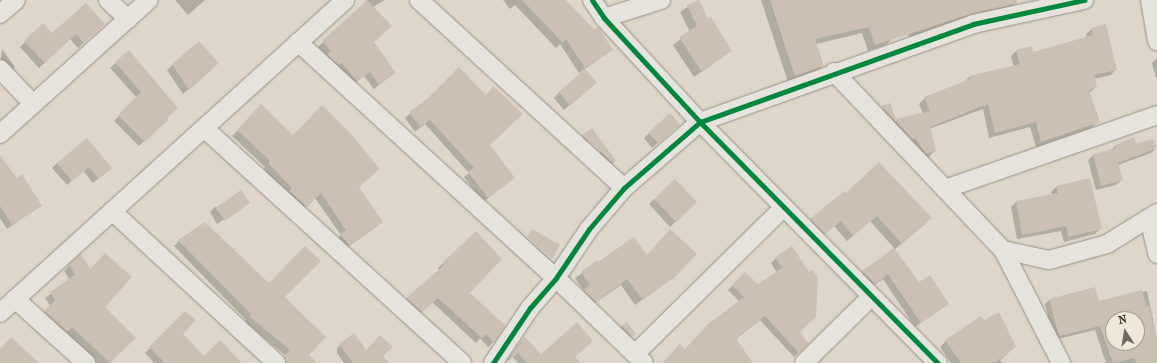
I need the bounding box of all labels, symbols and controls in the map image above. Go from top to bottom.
north arrow [1105,311,1145,351]
text: N [1117,313,1128,327]

